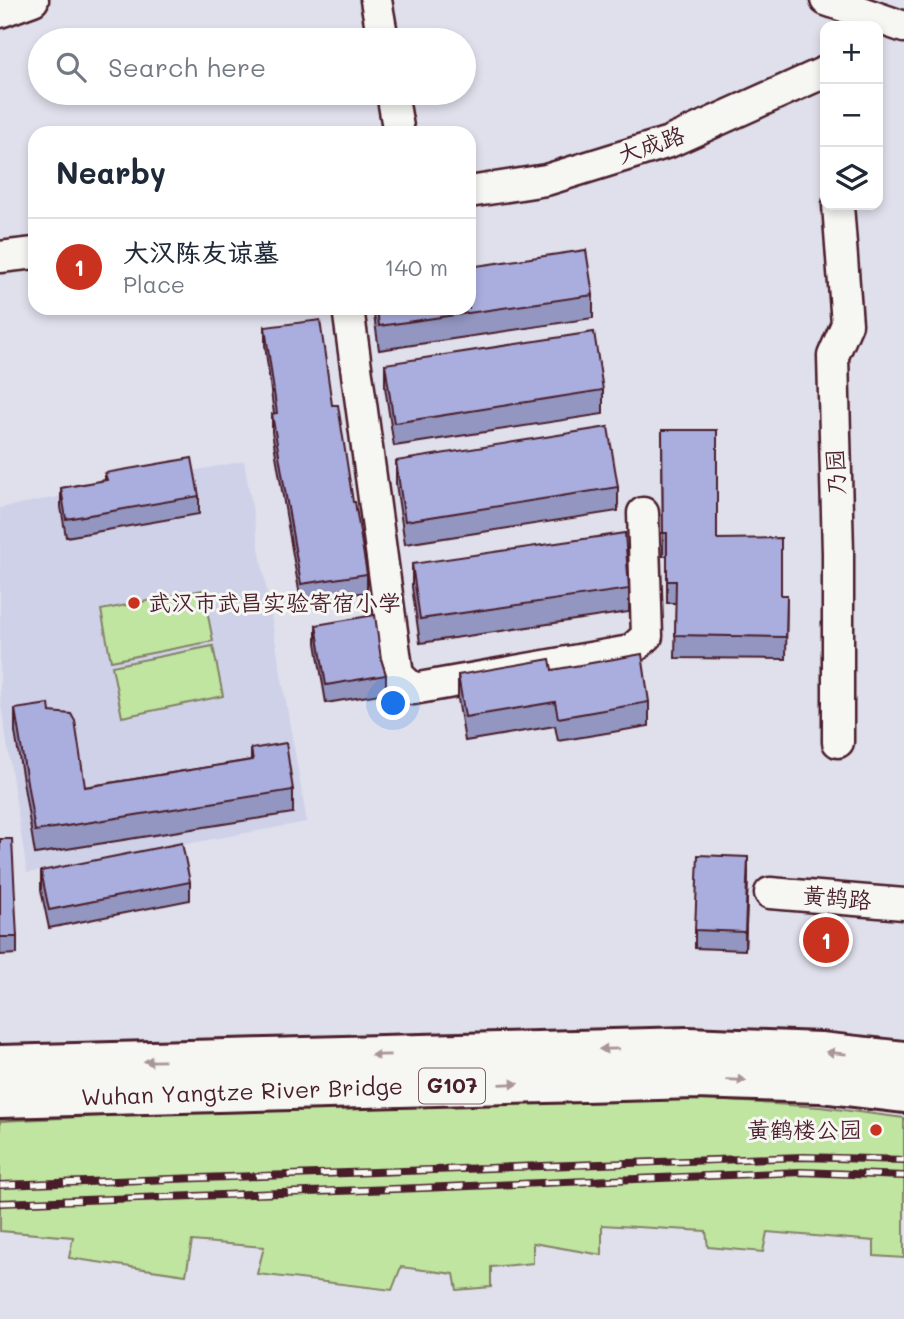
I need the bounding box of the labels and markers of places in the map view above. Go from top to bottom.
place label: 武汉市武昌实验寄宿小学 [148,587,401,617]
marker: 武汉市武昌实验寄宿小学 [126,595,142,611]
pin: 1 [803,914,849,966]
place label: 黄鹤楼公园 [747,1114,862,1144]
marker: 黄鹤楼公园 [868,1122,884,1138]

